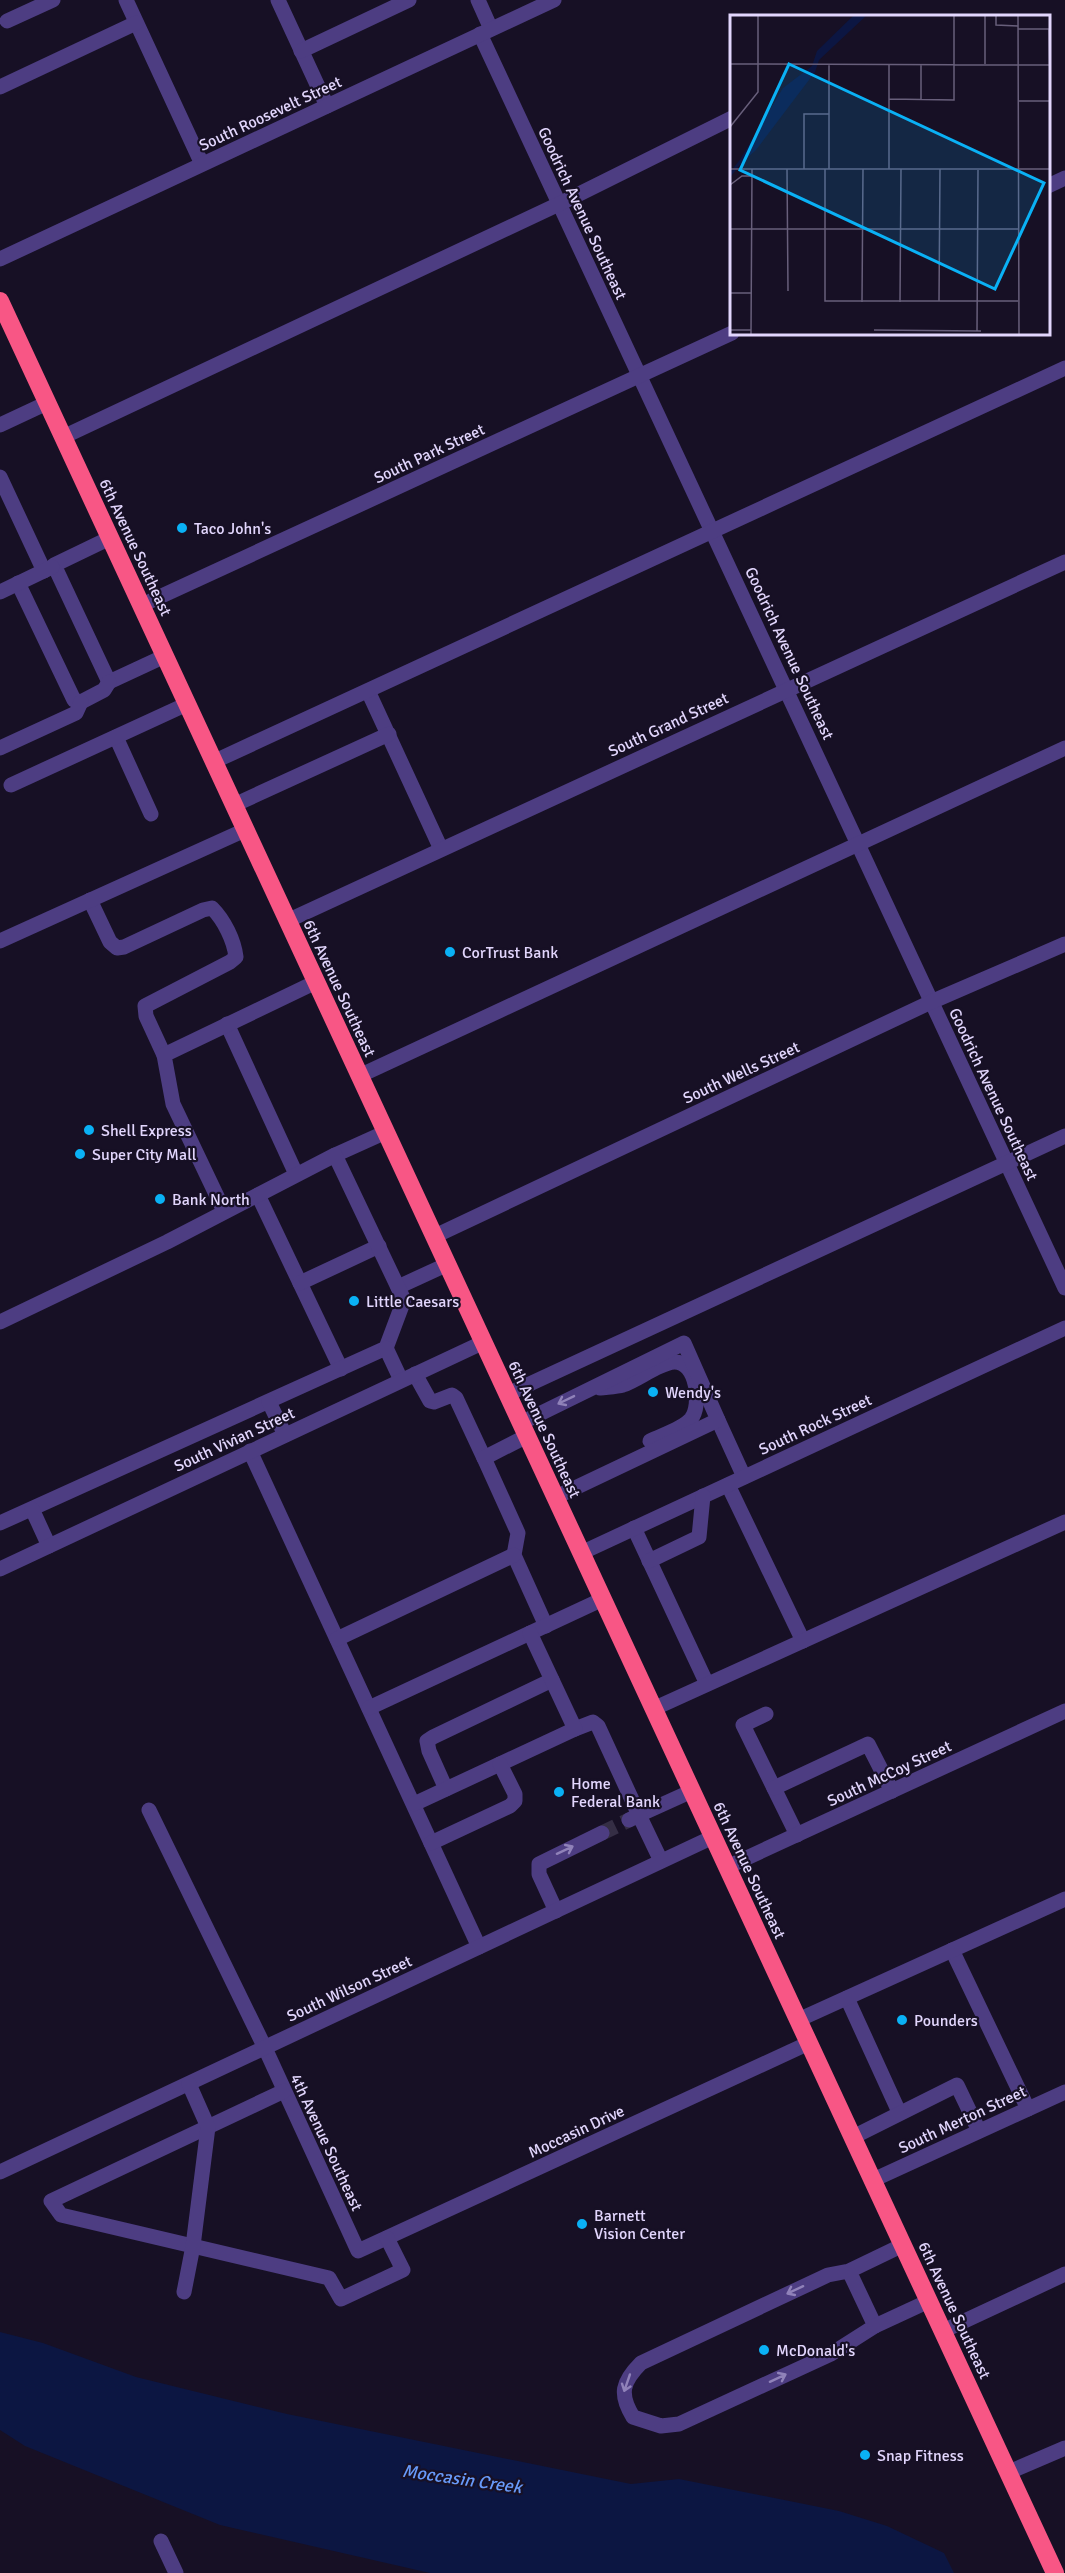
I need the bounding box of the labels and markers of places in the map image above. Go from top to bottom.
place label: Taco John's [194,519,271,539]
marker: Taco John's [175,521,189,535]
place label: CorTrust Bank [462,943,558,963]
marker: CorTrust Bank [443,945,457,959]
place label: Shell Express [101,1121,192,1141]
marker: Shell Express [82,1123,96,1137]
place label: Super City Mall [92,1145,197,1165]
marker: Super City Mall [73,1147,87,1161]
place label: Bank North [172,1190,250,1210]
marker: Bank North [153,1192,167,1206]
place label: Little Caesars [366,1292,459,1312]
marker: Little Caesars [347,1294,361,1308]
place label: Wendy's [665,1383,721,1403]
marker: Wendy's [646,1385,660,1399]
place label: Home Federal Bank [571,1774,660,1812]
marker: Home Federal Bank [552,1785,566,1799]
place label: Pounders [914,2011,978,2031]
marker: Pounders [895,2013,909,2027]
place label: Barnett Vision Center [594,2206,685,2244]
marker: Barnett Vision Center [575,2217,589,2231]
place label: McDonald's [776,2341,855,2361]
marker: McDonald's [757,2343,771,2357]
place label: Snap Fitness [877,2446,964,2466]
marker: Snap Fitness [858,2448,872,2462]

